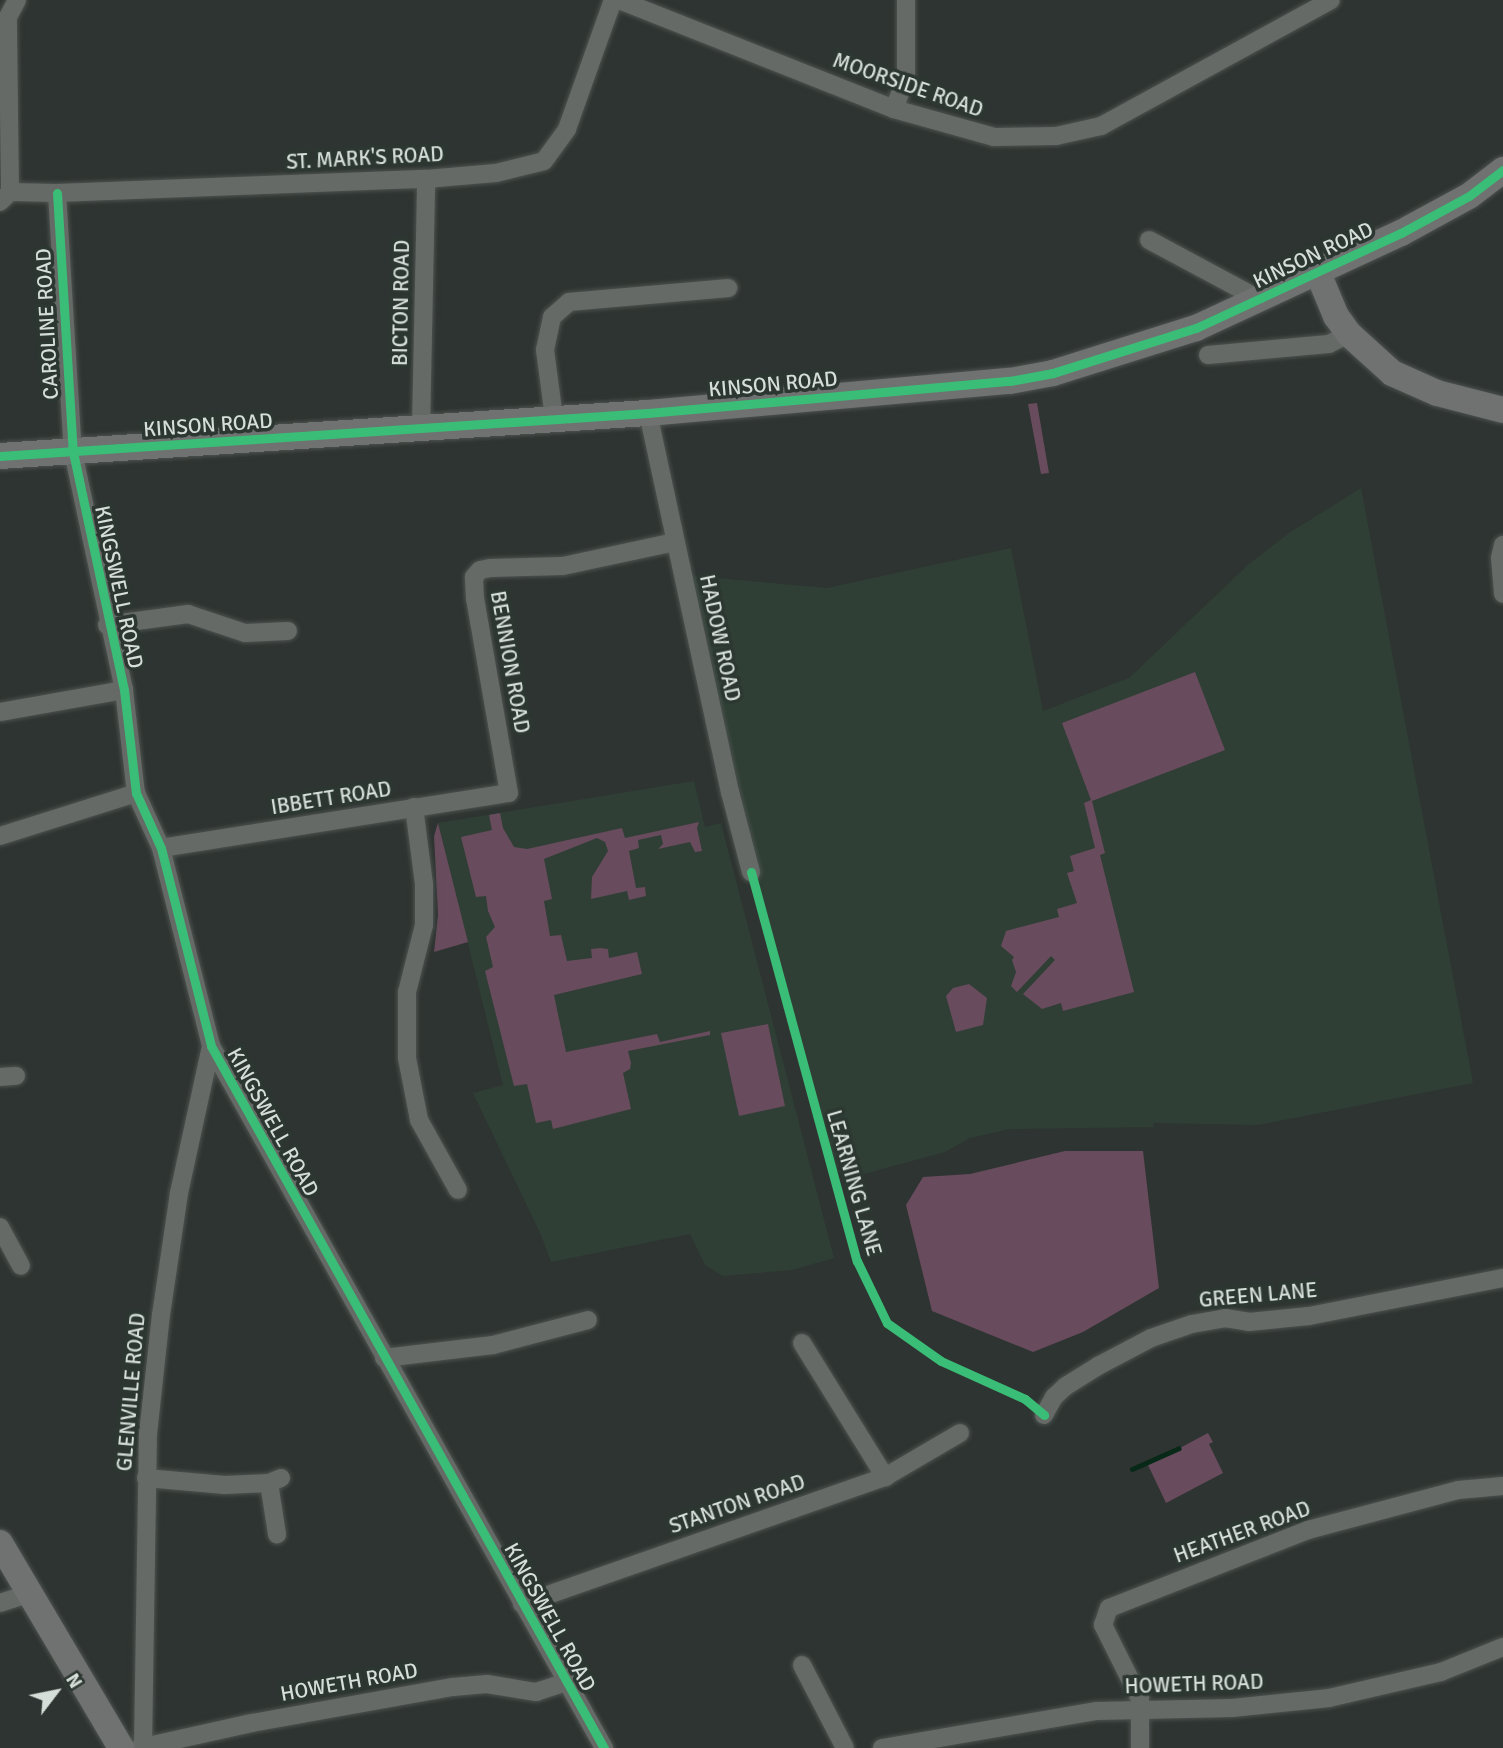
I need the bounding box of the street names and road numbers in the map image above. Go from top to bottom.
street label: MOORSIDE ROAD [829,47,987,123]
street label: ST. MARK'S ROAD [286,141,444,175]
street label: KINSON ROAD [1249,216,1377,294]
street label: BICTON ROAD [387,240,415,366]
street label: CAROLINE ROAD [30,248,64,400]
street label: KINSON ROAD [707,366,839,402]
street label: KINSON ROAD [143,408,273,442]
street label: KINGSWELL ROAD [89,503,149,671]
street label: HADOW ROAD [694,572,746,704]
street label: BENNION ROAD [485,589,535,735]
street label: IBBETT ROAD [269,776,393,820]
street label: KINGSWELL ROAD [222,1043,324,1201]
street label: LEARNING LANE [821,1107,887,1259]
street label: GREEN LANE [1198,1277,1318,1313]
street label: GLENVILLE ROAD [112,1312,150,1472]
street label: STANTON ROAD [666,1469,808,1539]
street label: HEATHER ROAD [1170,1496,1314,1568]
street label: KINGSWELL ROAD [499,1538,601,1696]
street label: HOWETH ROAD [278,1658,420,1706]
street label: HOWETH ROAD [1124,1669,1264,1699]

